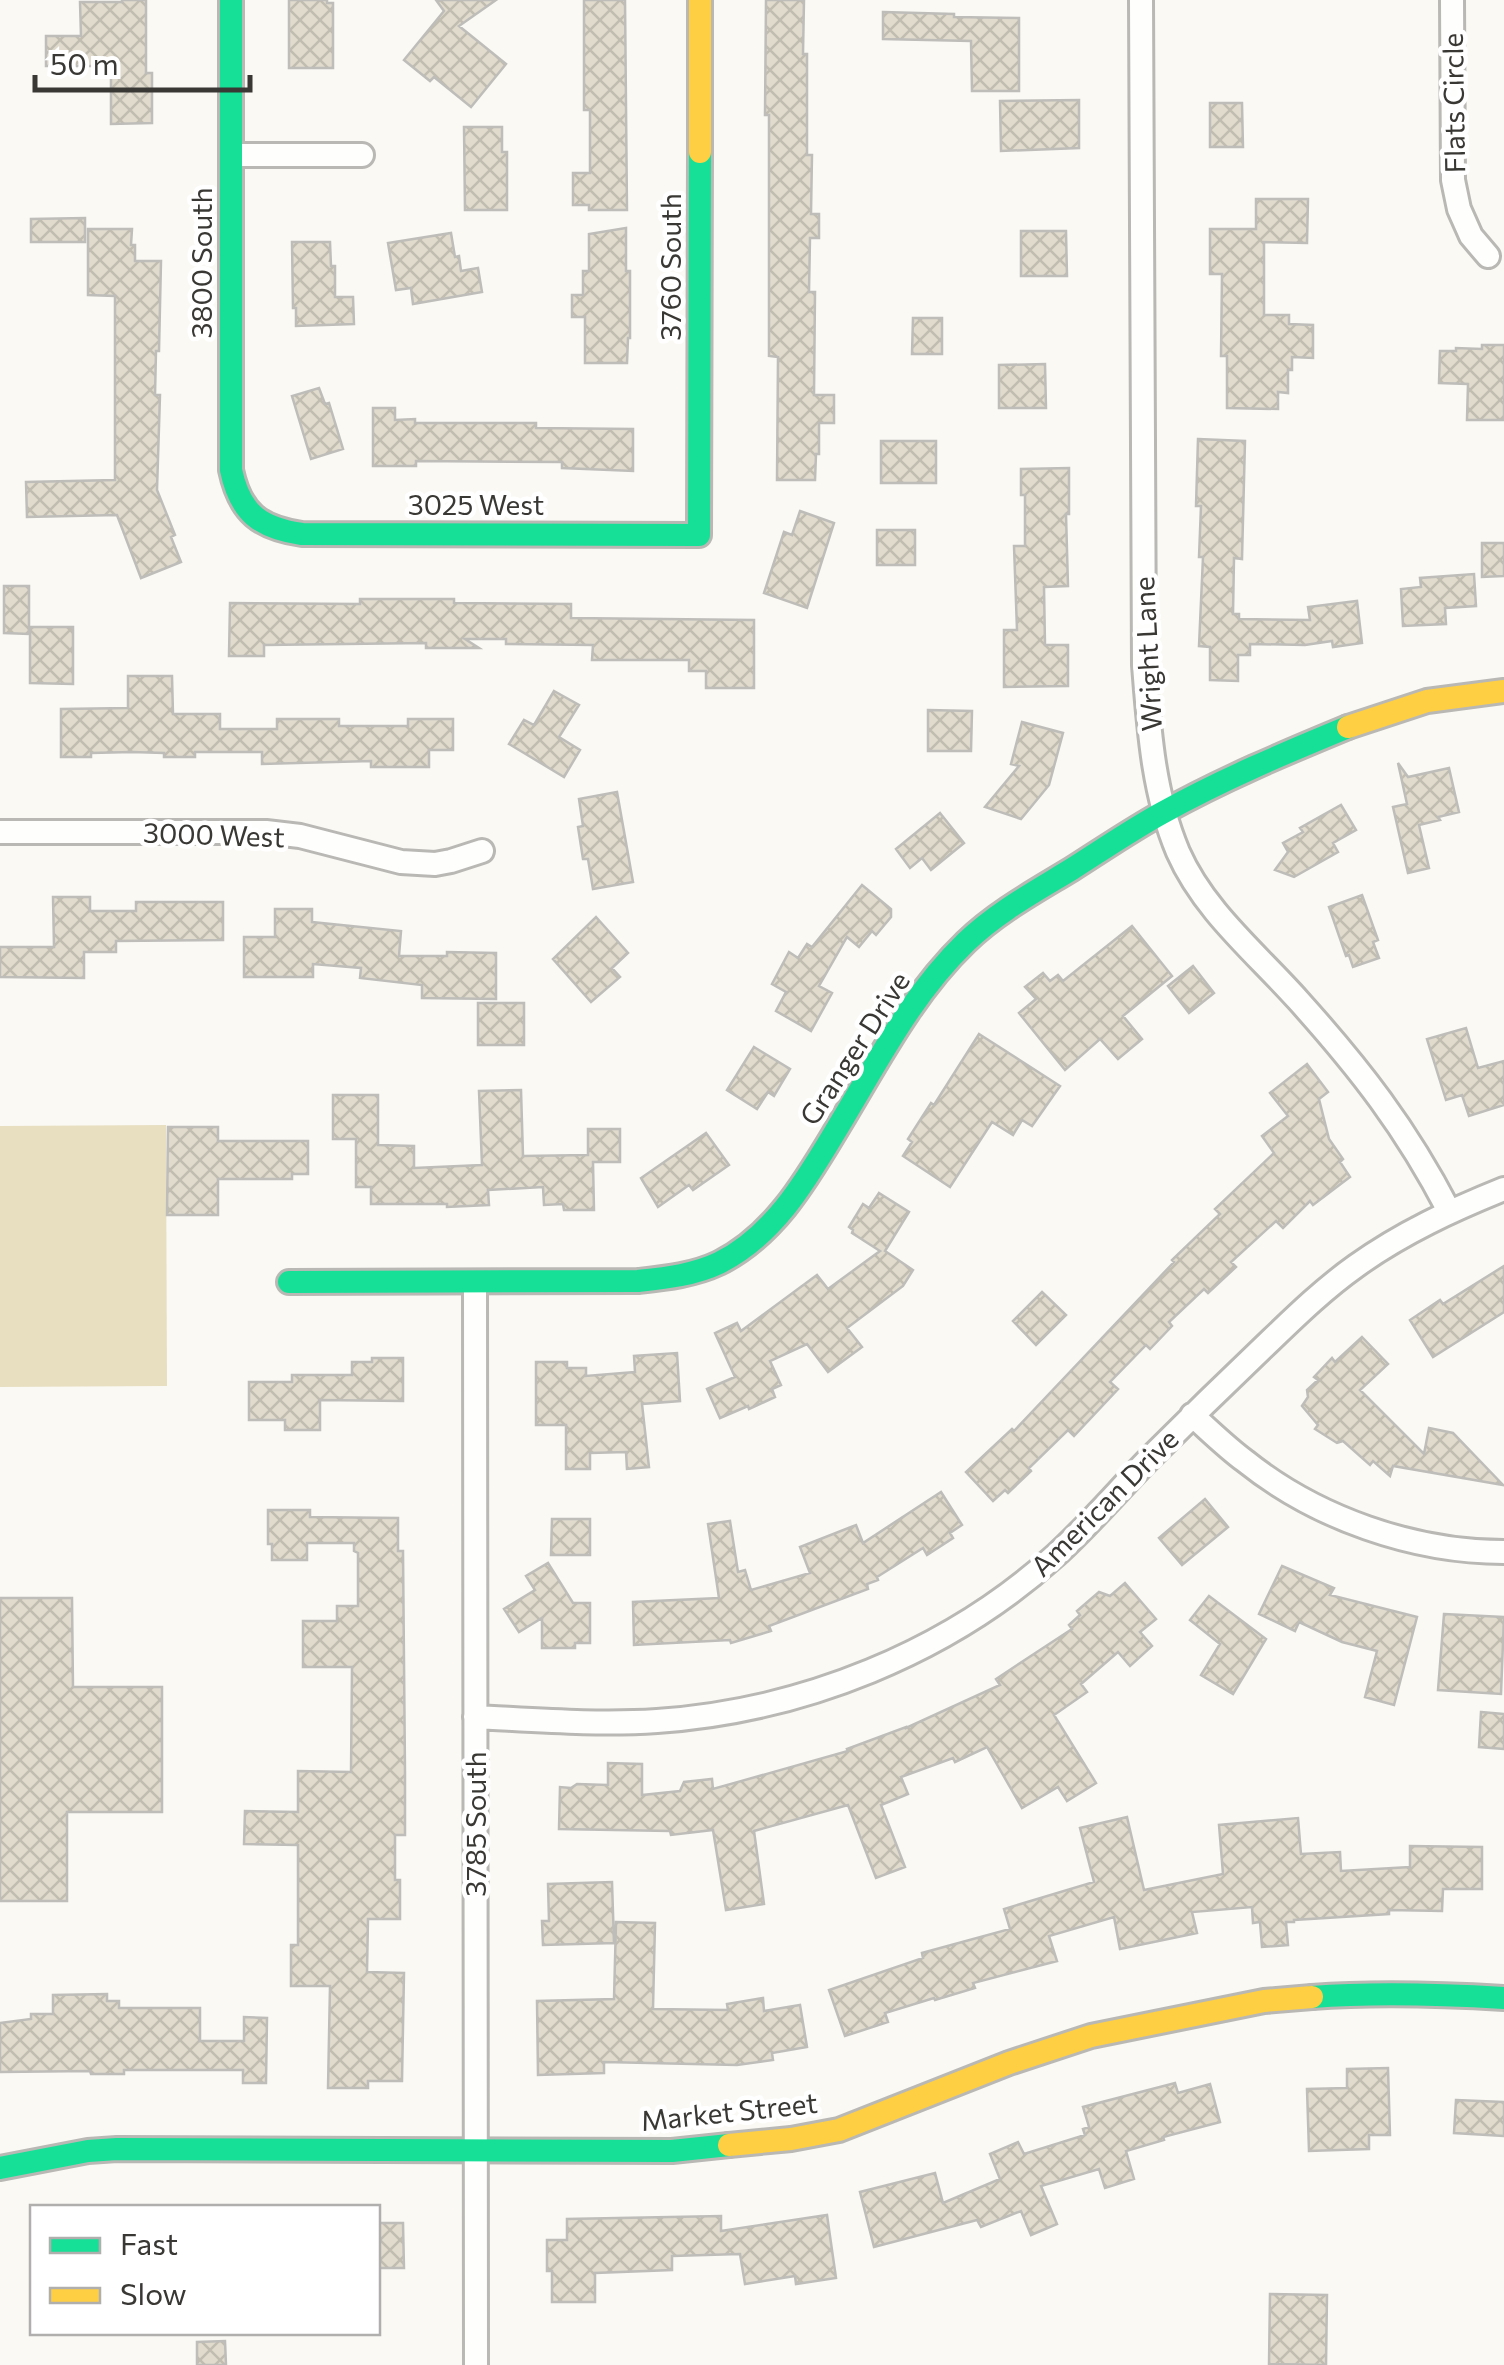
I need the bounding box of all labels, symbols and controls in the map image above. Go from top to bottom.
scale bar [35,30,250,92]
street label: Flats Circle [1435,33,1471,173]
text: 50 m [50,44,119,81]
street label: 3800 South [184,187,218,339]
street label: 3760 South [653,193,687,341]
street label: 3025 West [408,487,544,521]
street label: Wright Lane [1126,576,1168,732]
street label: 3000 West [143,815,285,853]
street label: Granger Drive [792,965,916,1131]
street label: American Drive [1023,1421,1185,1583]
street label: 3785 South [458,1751,492,1897]
street label: Market Street [639,2085,819,2137]
legend [30,2205,380,2335]
text: Fast [120,2224,178,2261]
text: Slow [120,2274,187,2311]

